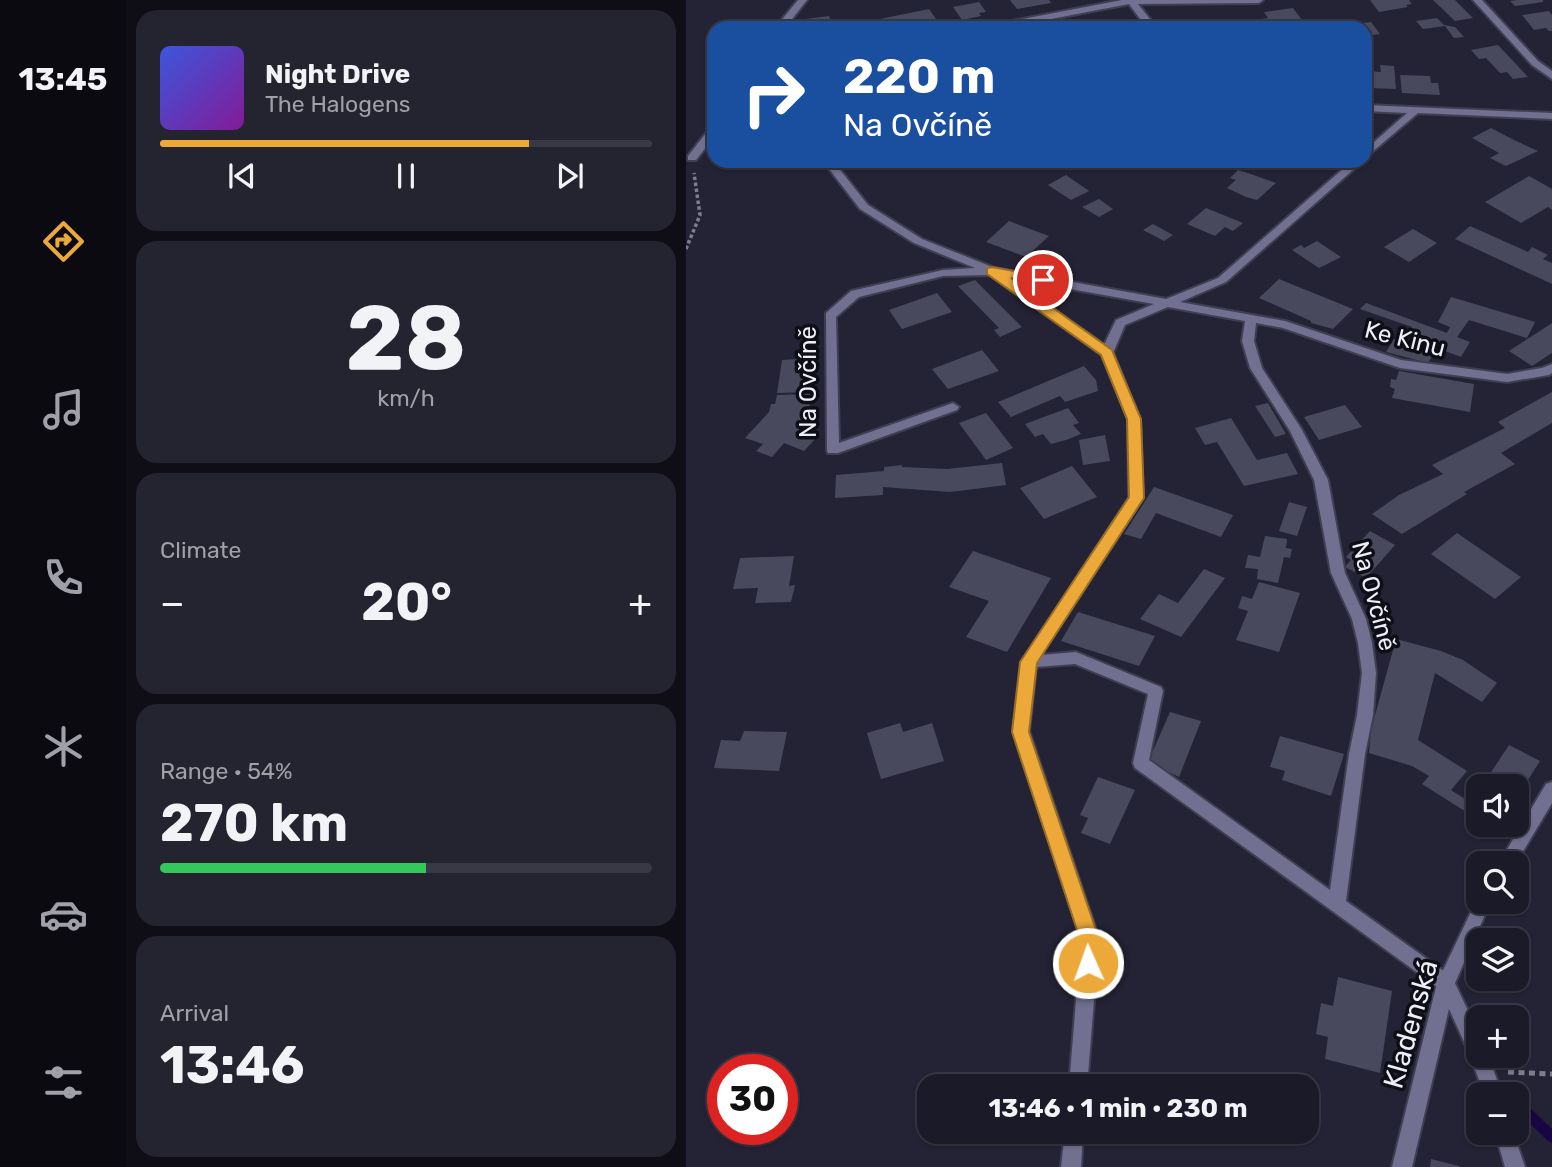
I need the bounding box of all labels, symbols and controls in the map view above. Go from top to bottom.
text: 220 m [843,47,995,105]
icon: right [728,49,819,140]
text: Night Drive [265,59,410,90]
text: 13:45 [19,60,107,98]
text: The Halogens [265,90,411,118]
text: Na Ovčíně [843,106,992,144]
icon: previous [223,157,261,195]
icon: pause [387,157,425,195]
icon: next [551,157,589,195]
icon: directions [39,217,88,266]
pin [1013,250,1073,310]
icon: arrive [1024,261,1062,299]
text: 28 [346,284,466,392]
street label: Ke Kinu [1362,315,1448,363]
street label: Na Ovčíně [794,326,822,438]
text: km/h [377,384,435,412]
icon: music [39,385,88,434]
text: Climate [160,536,241,564]
street label: Na Ovčíně [1346,538,1402,654]
icon: phone [39,553,88,602]
text: 20° [361,571,452,633]
text: − [160,580,185,626]
text: + [628,580,652,626]
icon: climate [39,722,88,771]
text: Range · 54% [160,757,293,785]
map controls [1466,774,1529,1145]
button: sound [1466,774,1529,837]
text: 270 km [160,792,348,854]
button: search [1466,851,1529,914]
icon: car [39,890,88,939]
position arrow [1051,926,1125,1000]
button: layers [1466,928,1529,991]
street label: Kladenská [1376,956,1445,1092]
text: Arrival [160,999,229,1027]
button: + [1466,1005,1529,1068]
text: 13:46 [160,1034,305,1096]
speed limit sign: 30 [707,1054,798,1145]
icon: filters [39,1058,88,1107]
button: − [1466,1082,1529,1145]
text: 13:46 · 1 min · 230 m [988,1093,1248,1124]

